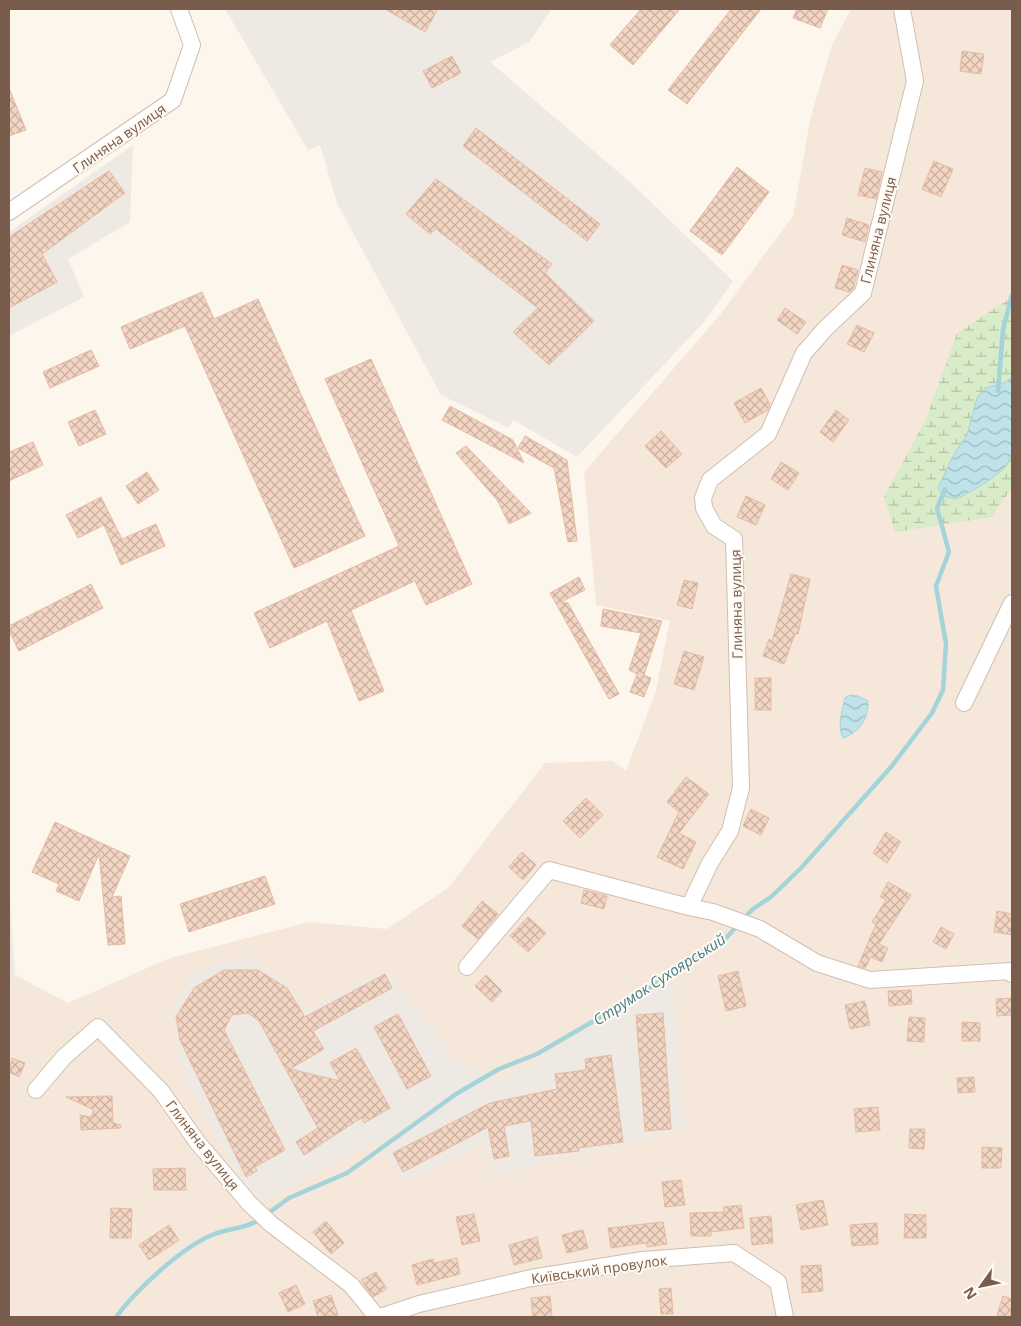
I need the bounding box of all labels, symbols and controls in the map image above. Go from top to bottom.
street label: Глиняна вулиця [69,99,169,177]
street label: Глиняна вулиця [856,175,900,285]
street label: Глиняна вулиця [726,549,746,659]
water label: Струмок Сухоярський [589,928,729,1029]
street label: Глиняна вулиця [162,1096,244,1194]
street label: Київський провулок [530,1250,669,1288]
north arrow [956,1261,1006,1311]
text: N [959,1283,981,1303]

